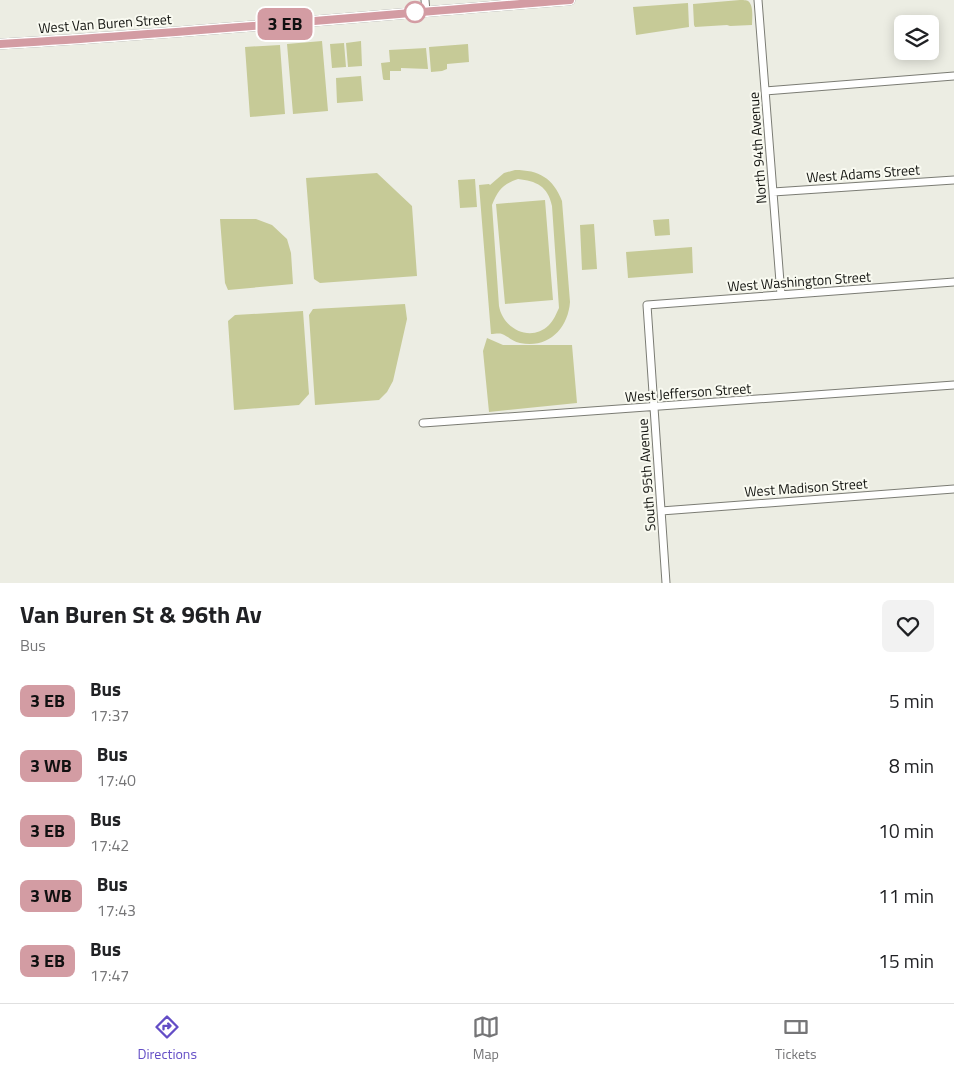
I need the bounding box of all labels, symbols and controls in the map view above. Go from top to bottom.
unlabelled marker [404,1,426,23]
street label: West Van Buren Street [38,8,172,38]
line badge: 3 EB [250,8,320,40]
text: 3 EB [268,10,302,37]
map controls [894,15,939,60]
button: layers [894,15,939,60]
street label: North 94th Avenue [743,91,771,205]
street label: West Adams Street [806,159,921,187]
street label: West Washington Street [727,266,871,296]
street label: West Jefferson Street [624,377,752,407]
street label: South 95th Avenue [632,418,660,532]
street label: West Madison Street [744,472,868,502]
text: Van Buren St & 96th Av [20,596,262,632]
button: heart [882,600,934,652]
text: Bus [20,633,46,657]
text: Bus [90,674,121,703]
text: 5 min [889,686,934,715]
text: 3 EB [30,687,65,714]
text: 17:37 [90,703,129,727]
text: Bus [97,739,128,768]
text: 8 min [889,751,934,780]
text: 3 WB [30,752,72,779]
text: 17:40 [97,768,136,792]
text: Bus [90,804,121,833]
text: 10 min [878,816,934,845]
text: 3 EB [30,817,65,844]
text: 17:42 [90,833,129,857]
text: Bus [97,869,128,898]
text: 11 min [878,881,934,910]
text: 3 WB [30,882,72,909]
text: 17:43 [97,898,136,922]
text: Bus [90,934,121,963]
text: 15 min [878,946,934,975]
text: 3 EB [30,947,65,974]
text: 17:47 [90,963,129,987]
tab: Directions [138,1013,197,1064]
tab: Map [472,1013,500,1064]
tab: Tickets [775,1013,816,1064]

